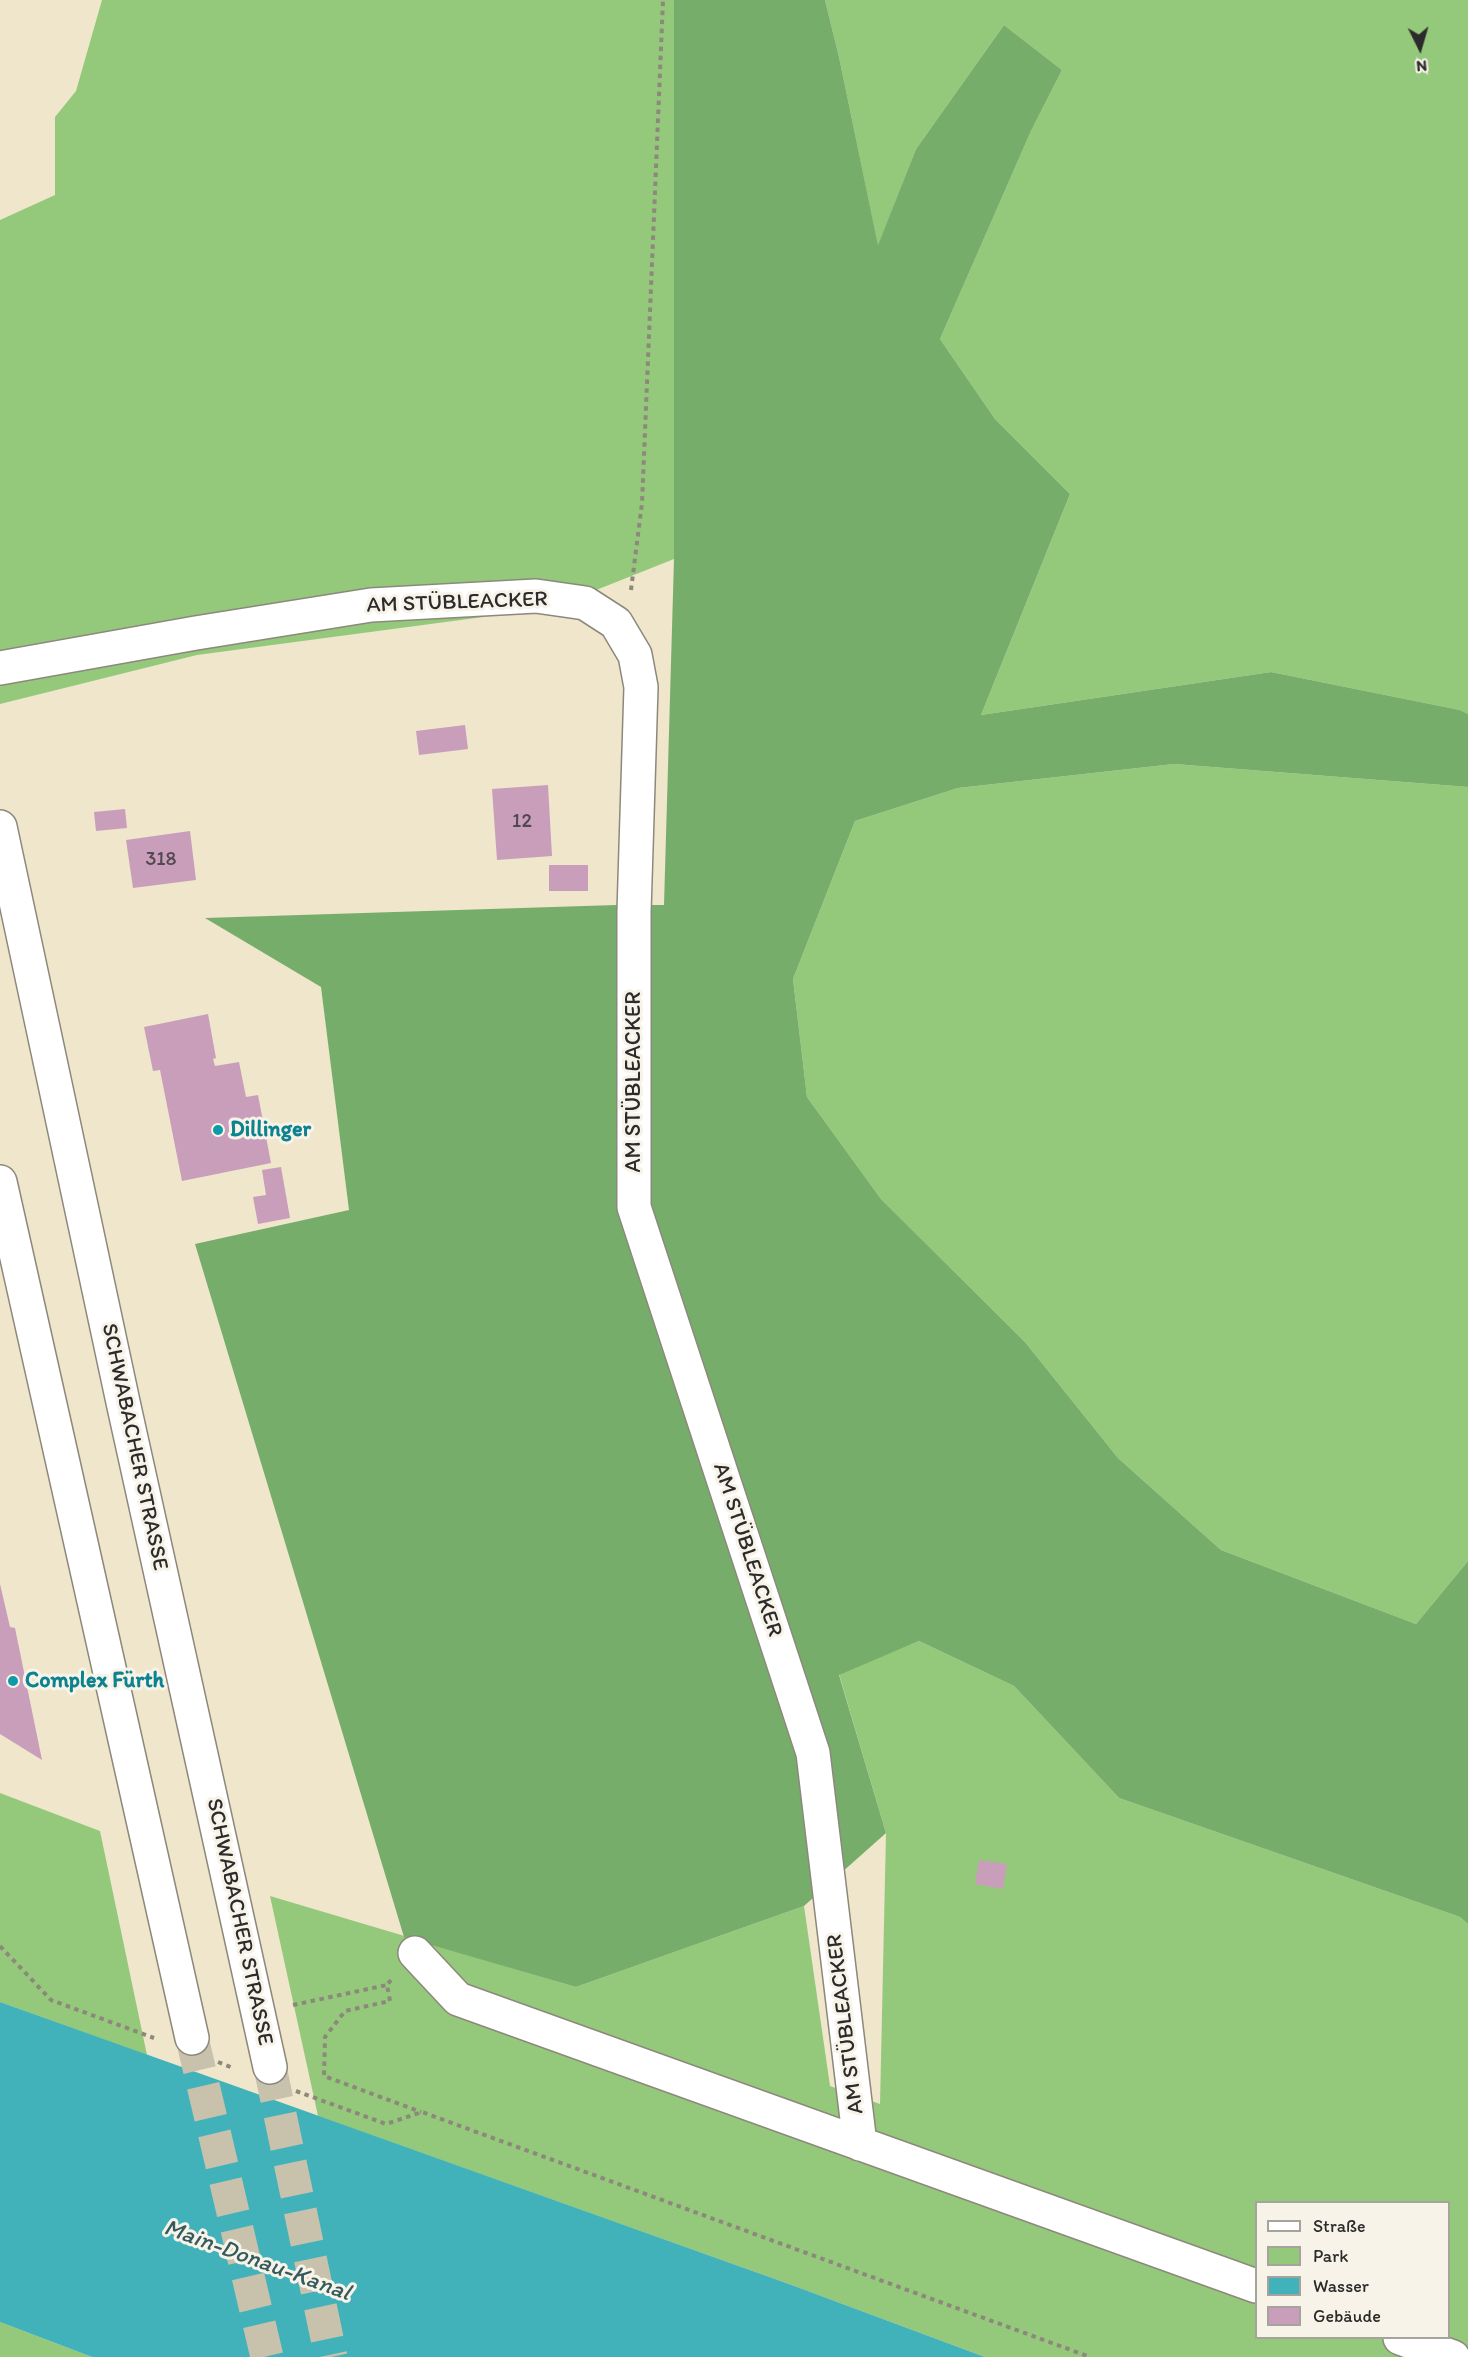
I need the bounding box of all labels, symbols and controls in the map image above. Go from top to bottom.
north arrow [1390,18,1450,78]
text: N [1415,56,1428,76]
street label: AM STÜBLEACKER [366,587,548,619]
house number: 12 [512,810,532,834]
house number: 318 [145,848,177,872]
street label: AM STÜBLEACKER [621,991,647,1173]
place label: Dillinger [230,1117,311,1143]
marker: Dillinger [211,1123,225,1137]
street label: SCHWABACHER STRASSE [95,1321,173,1573]
street label: AM STÜBLEACKER [706,1460,788,1640]
place label: Complex Fürth [25,1668,164,1694]
marker: Complex Fürth [6,1674,20,1688]
street label: SCHWABACHER STRASSE [200,1796,278,2048]
street label: AM STÜBLEACKER [822,1933,870,2115]
legend [1255,2201,1450,2339]
water label: Main-Donau-Kanal [160,2214,354,2308]
text: Straße [1313,2215,1366,2237]
text: Park [1313,2245,1348,2267]
text: Wasser [1313,2275,1369,2297]
text: Gebäude [1313,2305,1381,2327]

